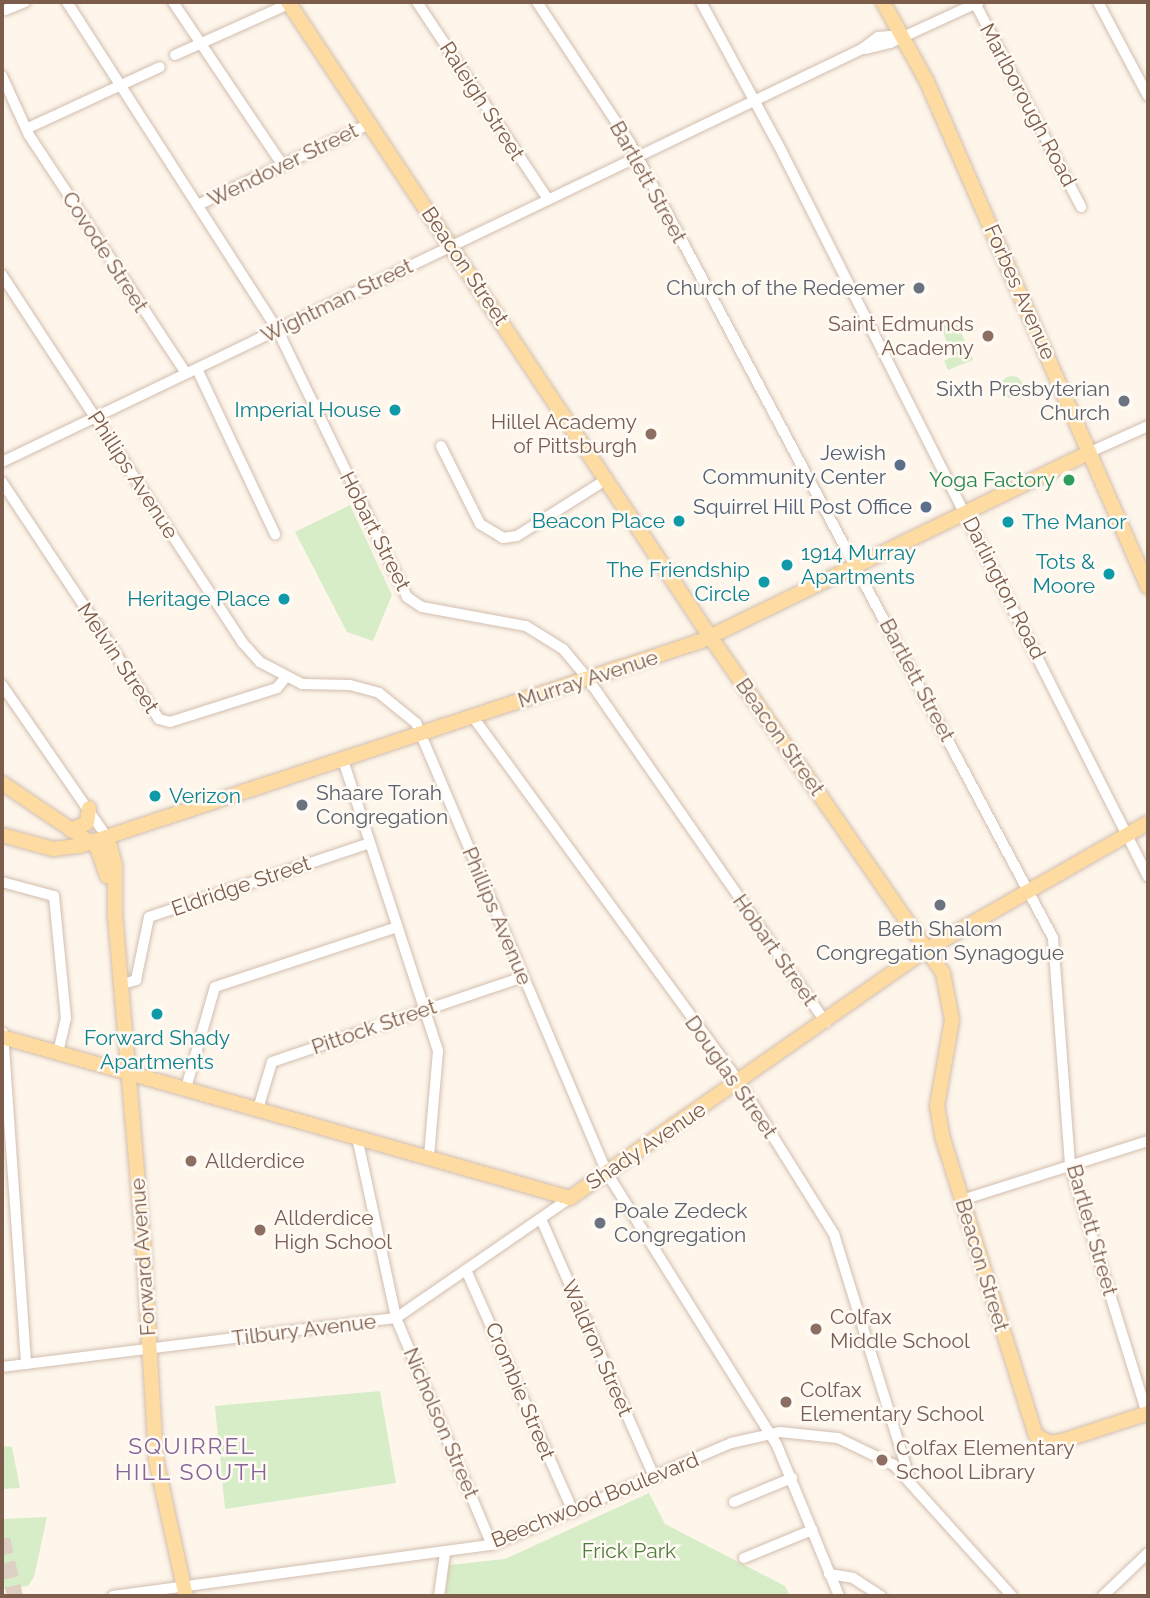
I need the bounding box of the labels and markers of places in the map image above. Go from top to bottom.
place label: Church of the Redeemer [666,275,905,301]
marker: Church of the Redeemer [911,280,927,296]
place label: Saint Edmunds Academy [828,311,974,361]
marker: Saint Edmunds Academy [980,328,996,344]
place label: Sixth Presbyterian Church [936,376,1110,426]
marker: Sixth Presbyterian Church [1116,393,1132,409]
place label: Imperial House [234,397,381,423]
marker: Imperial House [387,402,403,418]
place label: Hillel Academy of Pittsburgh [489,409,637,459]
marker: Hillel Academy of Pittsburgh [643,426,659,442]
place label: Jewish Community Center [702,440,886,490]
marker: Jewish Community Center [892,457,908,473]
place label: Yoga Factory [929,467,1055,493]
marker: Yoga Factory [1061,472,1077,488]
place label: Squirrel Hill Post Office [692,494,912,520]
marker: Squirrel Hill Post Office [918,499,934,515]
place label: Beacon Place [532,508,665,534]
place label: The Manor [1022,509,1127,535]
marker: Beacon Place [671,513,687,529]
marker: The Manor [1000,514,1016,530]
place label: 1914 Murray Apartments [801,540,916,590]
place label: Tots & Moore [1032,549,1095,599]
place label: The Friendship Circle [606,557,750,607]
marker: 1914 Murray Apartments [779,557,795,573]
marker: Tots & Moore [1101,566,1117,582]
marker: The Friendship Circle [756,574,772,590]
place label: Heritage Place [127,586,270,612]
marker: Heritage Place [276,591,292,607]
place label: Shaare Torah Congregation [316,780,448,830]
place label: Verizon [169,783,241,809]
marker: Verizon [147,788,163,804]
marker: Shaare Torah Congregation [294,797,310,813]
marker: Beth Shalom Congregation Synagogue [932,897,948,913]
place label: Beth Shalom Congregation Synagogue [816,916,1064,966]
marker: Forward Shady Apartments [149,1006,165,1022]
place label: Forward Shady Apartments [84,1025,230,1075]
place label: Allderdice [205,1148,304,1174]
marker: Allderdice [183,1153,199,1169]
place label: Poale Zedeck Congregation [614,1198,747,1248]
place label: Allderdice High School [274,1205,392,1255]
marker: Poale Zedeck Congregation [592,1215,608,1231]
marker: Allderdice High School [252,1222,268,1238]
place label: Colfax Middle School [830,1304,970,1354]
marker: Colfax Middle School [808,1321,824,1337]
place label: Colfax Elementary School [800,1377,984,1427]
marker: Colfax Elementary School [778,1394,794,1410]
place label: Colfax Elementary School Library [896,1435,1075,1485]
marker: Colfax Elementary School Library [874,1452,890,1468]

